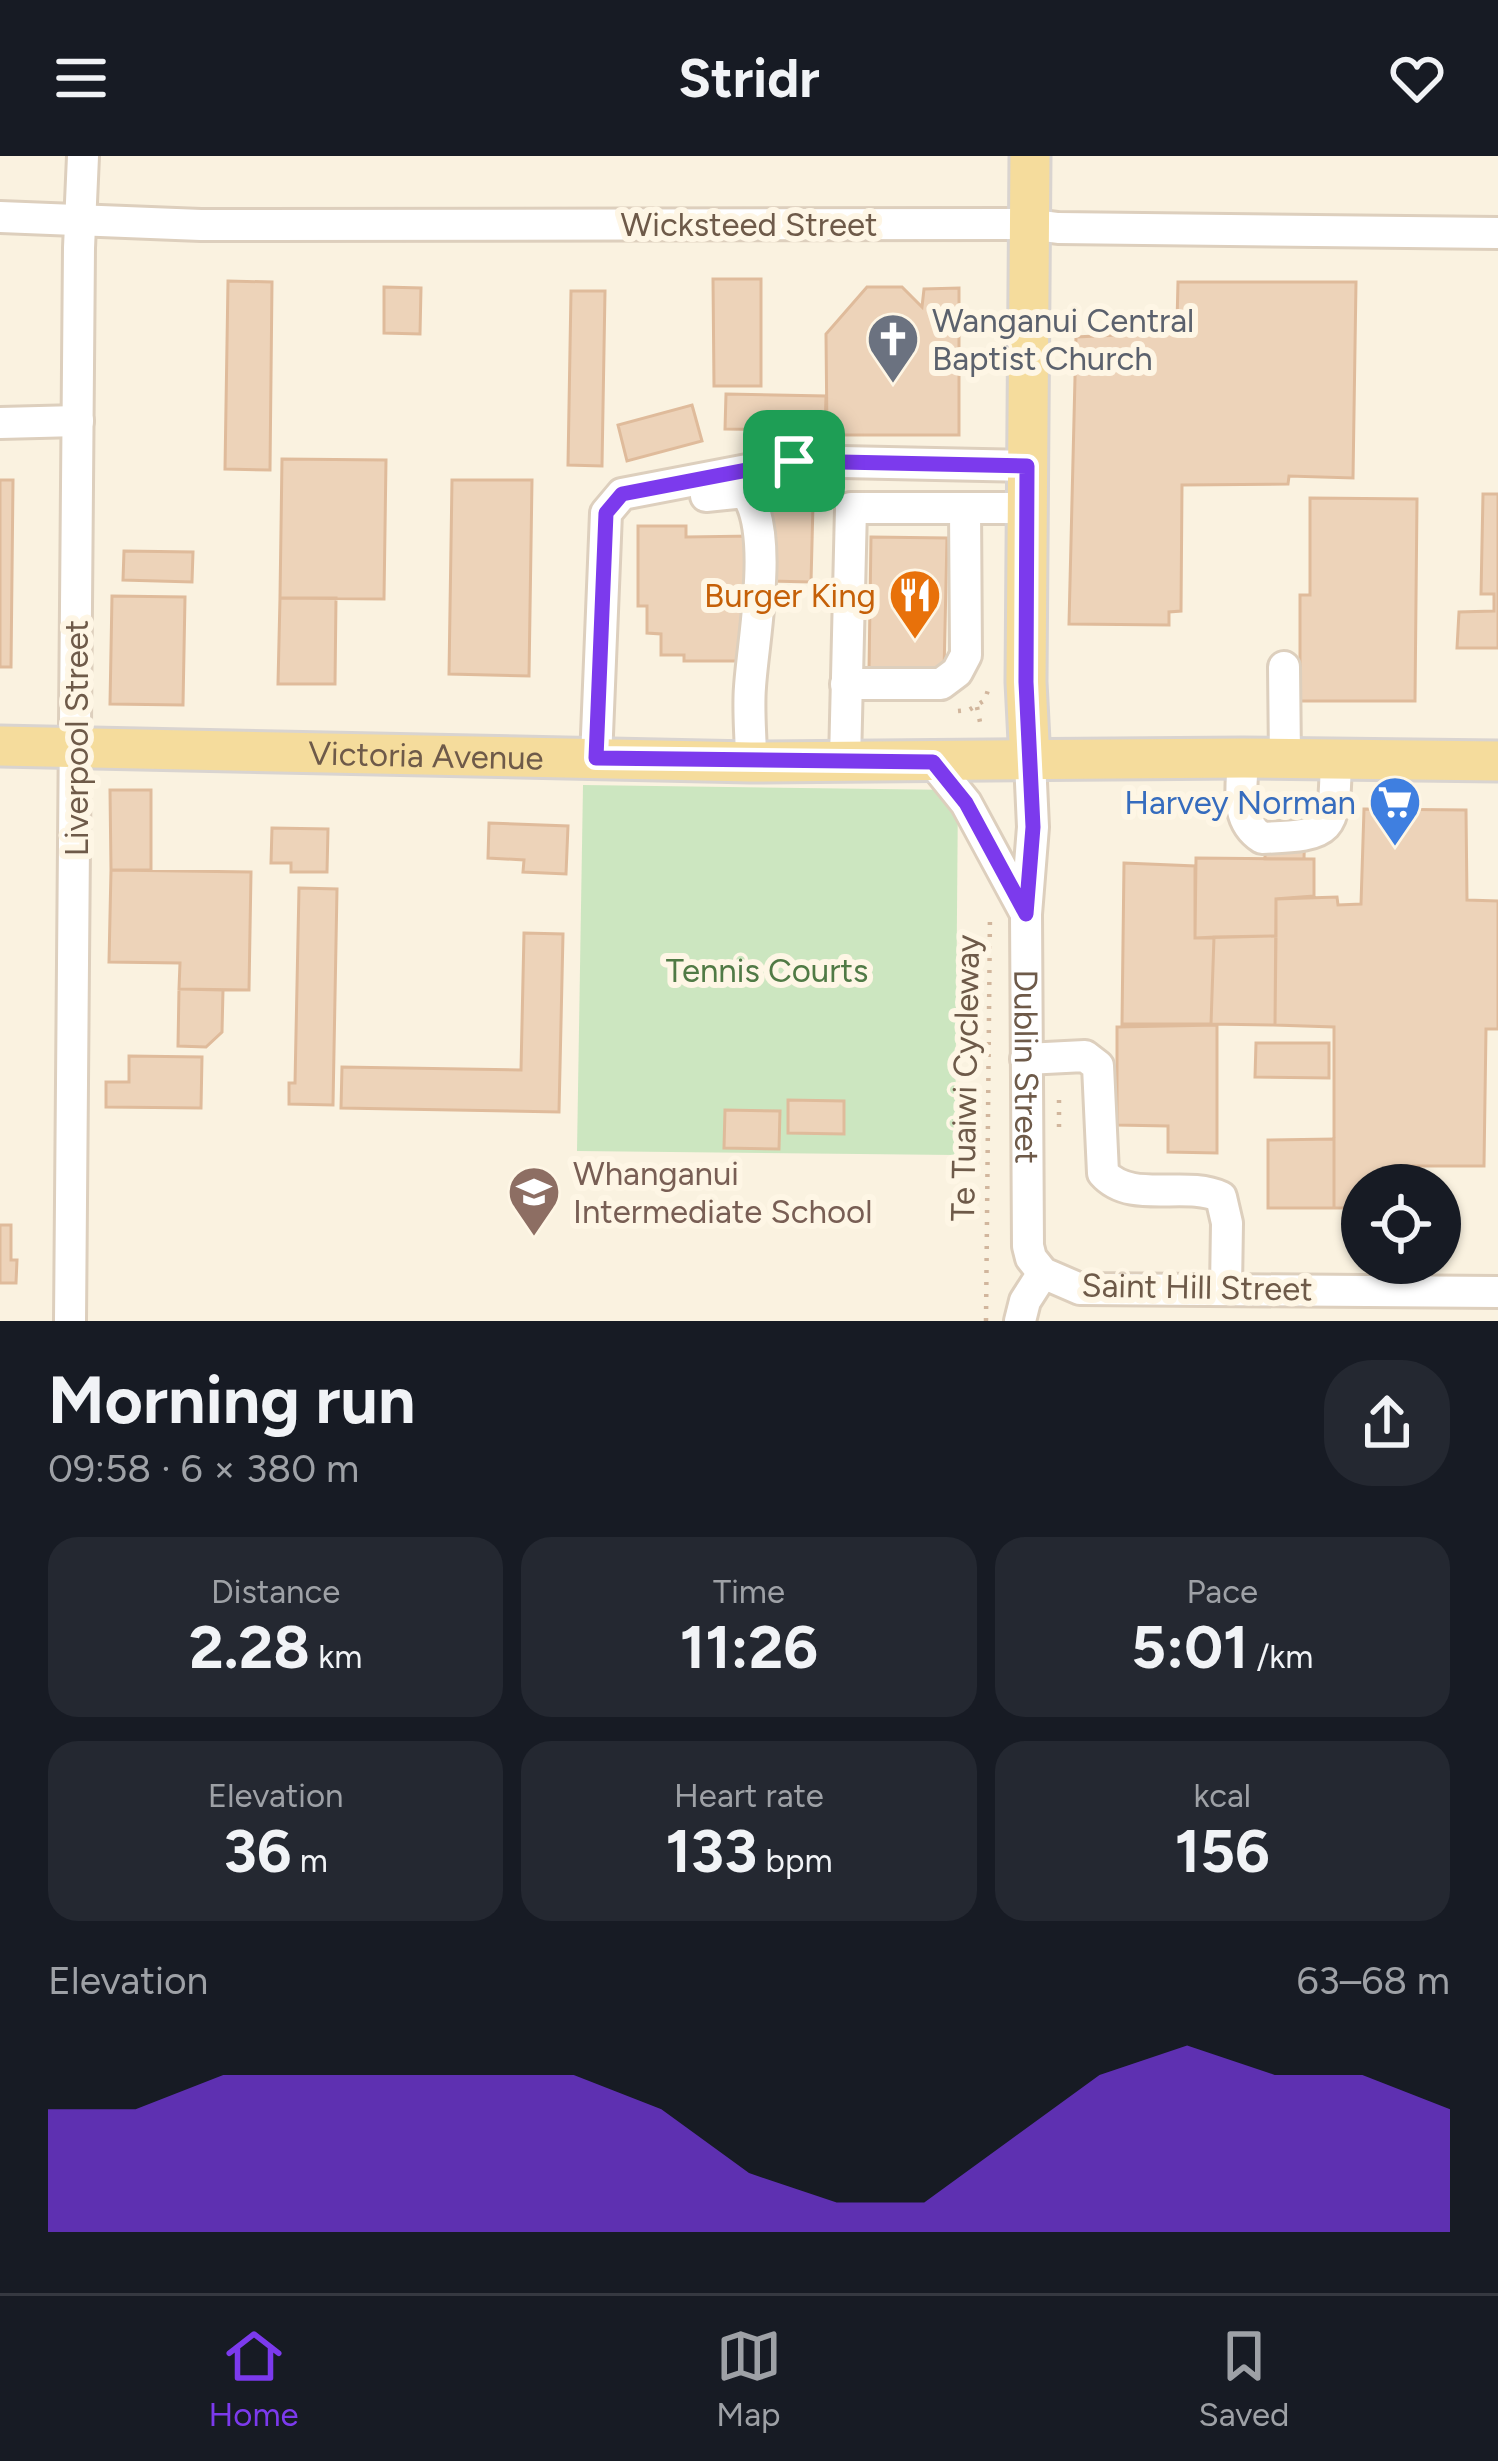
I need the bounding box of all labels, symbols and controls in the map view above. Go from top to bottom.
icon: menu [48,45,114,111]
icon: heart [1384,45,1450,111]
text: Stridr [678,46,820,111]
street label: Wicksteed Street [621,205,877,244]
place label: Wanganui Central Baptist Church [932,301,1194,378]
church icon: Wanganui Central Baptist Church [865,311,921,385]
pin [743,410,845,512]
icon: arrive [761,428,827,494]
restaurant icon: Burger King [887,567,943,641]
place label: Burger King [704,576,876,615]
street label: Liverpool Street [57,620,96,856]
street label: Victoria Avenue [308,733,544,777]
supermarket icon: Harvey Norman [1367,774,1423,848]
place label: Harvey Norman [1124,783,1356,822]
street label: Te Tuaiwi Cycleway [943,934,987,1222]
park label: Tennis Courts [666,951,868,990]
street label: Dublin Street [1007,969,1047,1164]
place label: Whanganui Intermediate School [573,1154,872,1231]
school or university icon: Whanganui Intermediate School [506,1164,562,1238]
map controls [1341,1164,1461,1284]
button: locate [1341,1164,1461,1284]
street label: Saint Hill Street [1081,1265,1313,1309]
text: Morning run [48,1360,416,1440]
button: share [1324,1360,1450,1486]
text: 09:58 · 6 × 380 m [48,1445,359,1492]
text: Distance [211,1572,340,1611]
text: Time [713,1572,785,1611]
text: Pace [1187,1572,1258,1611]
text: 2.28 [189,1611,310,1683]
text: 11:26 [680,1611,818,1683]
text: 5:01 [1131,1611,1248,1683]
text: km [310,1637,362,1676]
text: /km [1248,1637,1313,1676]
text: Elevation [208,1776,344,1815]
text: Heart rate [674,1776,824,1815]
text: kcal [1194,1776,1251,1815]
text: 36 [223,1815,292,1887]
text: 133 [665,1815,757,1887]
text: 156 [1175,1815,1270,1887]
text: m [292,1841,328,1880]
text: bpm [757,1841,833,1880]
text: Elevation [48,1957,208,2004]
text: 63–68 m [1296,1957,1450,2004]
tab: Home [208,2323,299,2434]
tab: Map [716,2323,782,2434]
tab: Saved [1198,2323,1289,2434]

